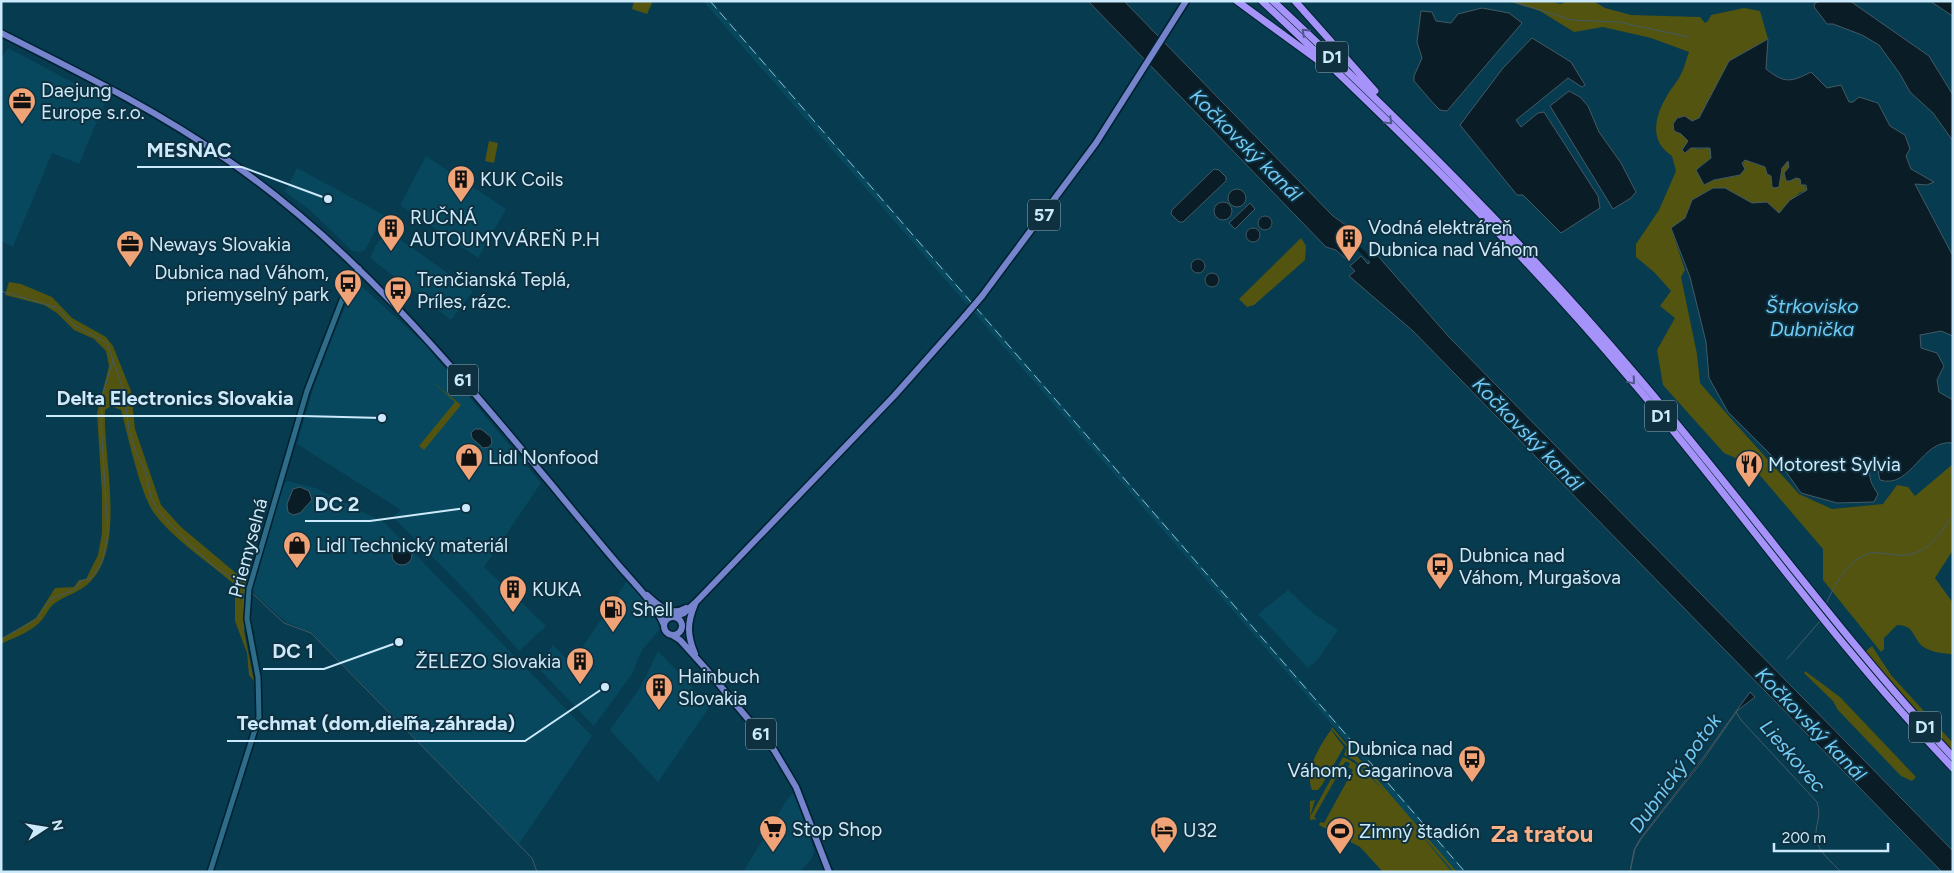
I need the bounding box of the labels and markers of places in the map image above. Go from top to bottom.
place label: Daejung Europe s.r.o. [41,79,145,124]
office icon: Daejung Europe s.r.o. [7,86,37,125]
callout: MESNAC [137,132,242,167]
building icon: KUK Coils [446,164,476,203]
place label: KUK Coils [480,168,564,191]
place label: RUČNÁ AUTOUMYVÁREŇ P.H [410,206,600,251]
building icon: RUČNÁ AUTOUMYVÁREŇ P.H [376,213,406,252]
place label: Vodná elektráreň Dubnica nad Váhom [1368,216,1538,261]
building icon: Vodná elektráreň Dubnica nad Váhom [1334,223,1364,262]
office icon: Neways Slovakia [115,229,145,268]
place label: Neways Slovakia [149,233,291,256]
place label: Dubnica nad Váhom, priemyselný park [154,261,330,306]
bus stop icon: Dubnica nad Váhom, priemyselný park [333,268,363,307]
place label: Trenčianská Teplá, Príles, rázc. [417,268,570,313]
bus stop icon: Trenčianská Teplá, Príles, rázc. [383,275,413,314]
callout: Delta Electronics Slovakia [46,381,303,416]
shop icon: Lidl Nonfood [454,442,484,481]
place label: Lidl Nonfood [488,446,599,469]
restaurant icon: Motorest Sylvia [1734,449,1764,488]
place label: Motorest Sylvia [1768,453,1901,476]
callout: DC 2 [305,486,370,521]
shop icon: Lidl Technický materiál [282,530,312,569]
place label: Lidl Technický materiál [316,534,508,557]
place label: Dubnica nad Váhom, Murgašova [1459,544,1621,589]
bus stop icon: Dubnica nad Váhom, Murgašova [1425,551,1455,590]
building icon: KUKA [498,574,528,613]
place label: KUKA [532,578,582,601]
fuel station icon: Shell [598,594,628,633]
place label: Shell [632,598,673,621]
callout: DC 1 [263,634,324,669]
building icon: ŽELEZO Slovakia [565,646,595,685]
place label: ŽELEZO Slovakia [416,650,561,673]
place label: Hainbuch Slovakia [678,665,760,710]
building icon: Hainbuch Slovakia [644,672,674,711]
callout: Techmat (dom,dieľňa,záhrada) [227,706,525,741]
place label: Dubnica nad Váhom, Gagarinova [1288,737,1453,782]
bus stop icon: Dubnica nad Váhom, Gagarinova [1457,744,1487,783]
supermarket icon: Stop Shop [758,814,788,853]
hotel icon: U32 [1149,815,1179,854]
sports icon: Zimný štadión [1325,816,1355,855]
place label: Stop Shop [792,818,882,841]
place label: U32 [1183,819,1217,842]
place label: Zimný štadión [1359,820,1480,843]

